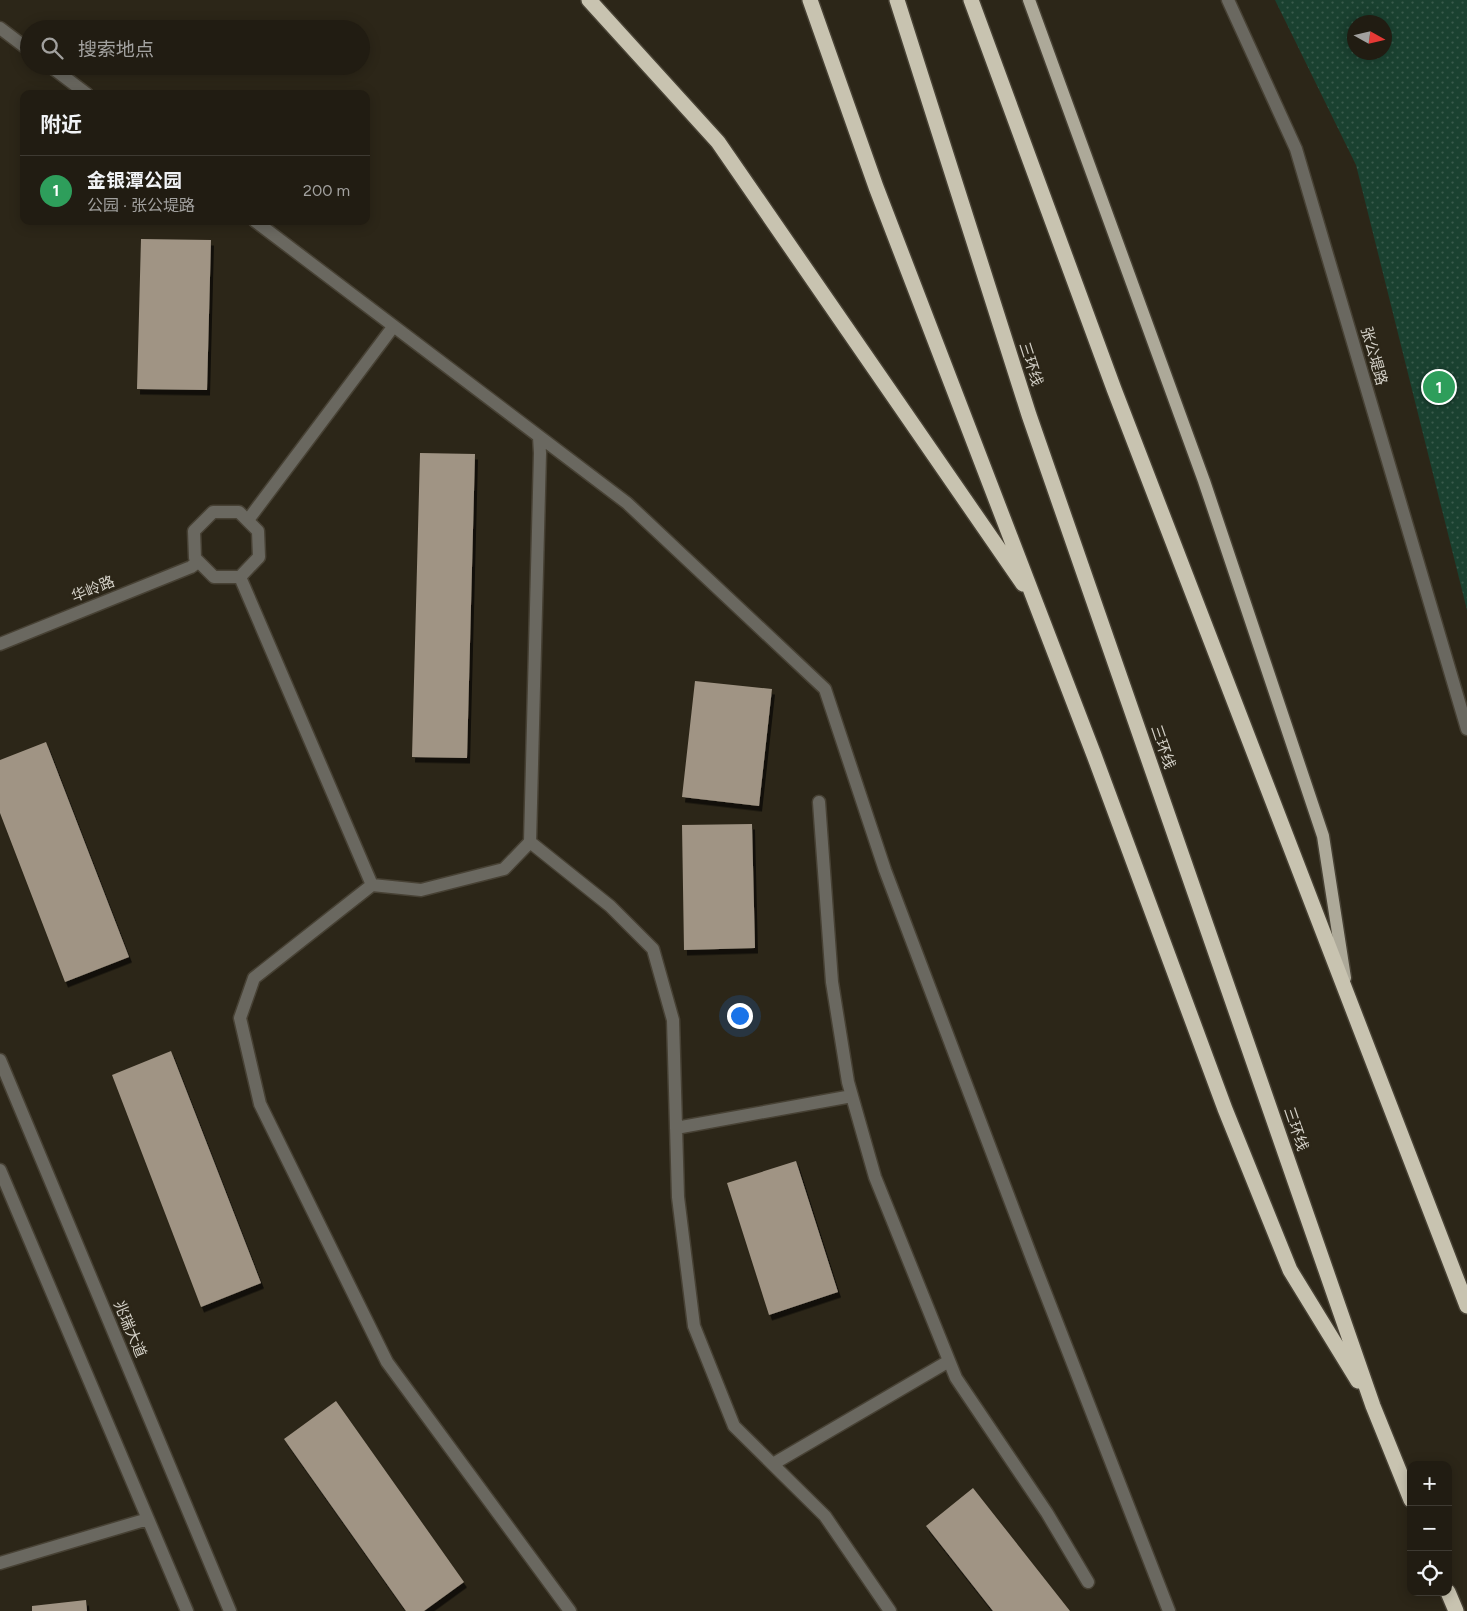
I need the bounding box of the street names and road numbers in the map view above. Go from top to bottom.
street label: 张公堤路 [1357,325,1391,387]
street label: 三环线 [1015,340,1047,388]
street label: 华岭路 [69,572,117,606]
street label: 三环线 [1147,723,1179,771]
street label: 三环线 [1280,1105,1312,1153]
street label: 兆瑞大道 [110,1298,150,1360]

